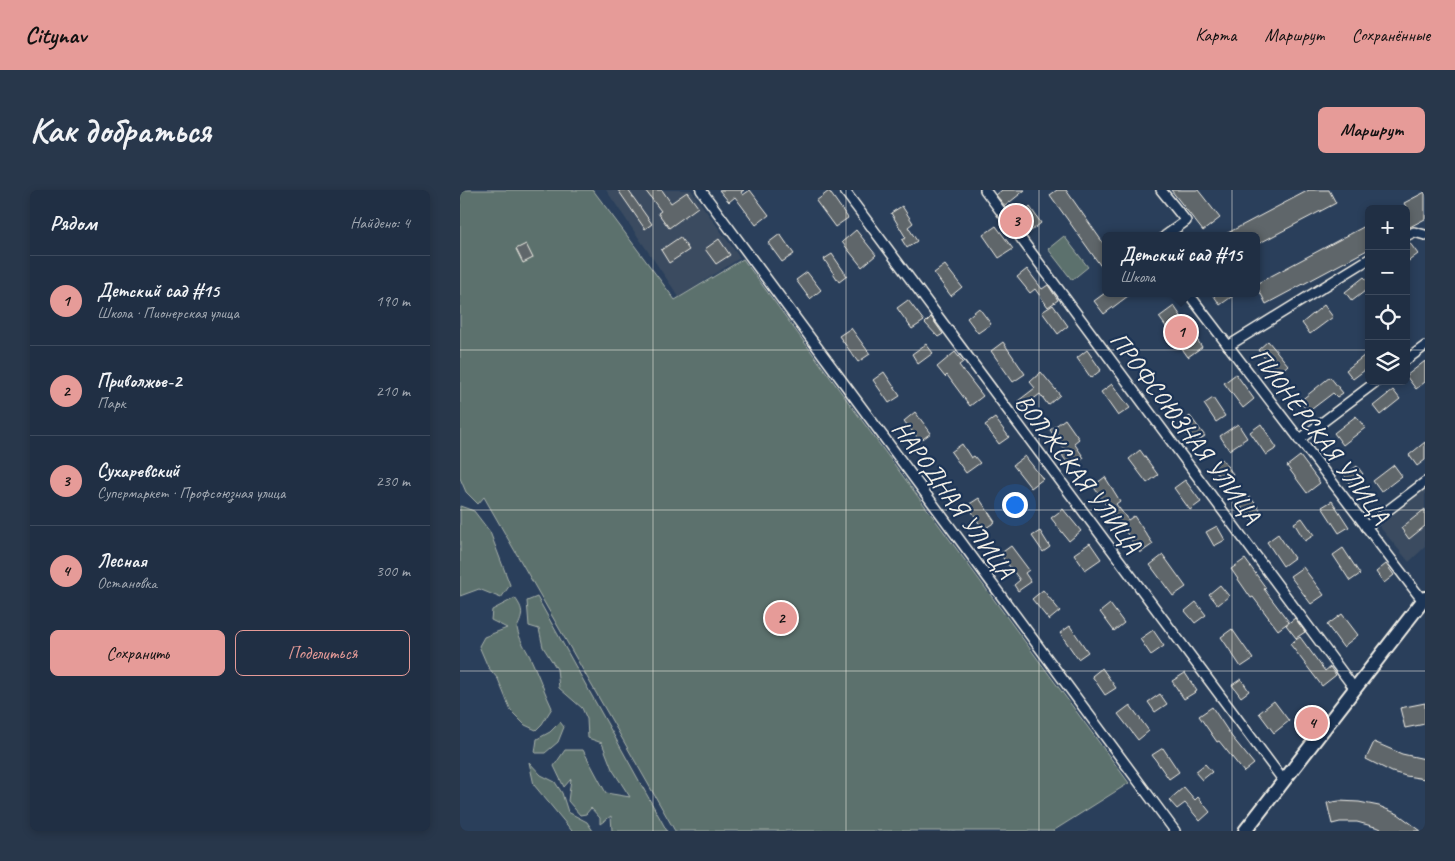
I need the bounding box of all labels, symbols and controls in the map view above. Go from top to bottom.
text: Citynav [25,20,86,50]
text: Карта [1195,24,1236,46]
text: Маршрут [1264,24,1324,46]
text: Сохранённые [1352,24,1430,46]
button: Маршрут [1318,107,1425,153]
text: Как добраться [30,108,211,153]
pin: 3 [1000,202,1032,240]
map controls [1365,205,1410,385]
button: + [1365,205,1410,250]
text: Рядом [50,210,97,236]
text: Найдено: 4 [350,213,410,233]
popup [1102,232,1260,297]
text: Детский сад #15 [1120,243,1242,267]
button: − [1365,250,1410,295]
text: Школа [1120,267,1155,287]
text: Детский сад #15 [97,279,219,303]
text: 1 [62,291,70,311]
text: 190 m [376,291,410,311]
button: locate [1365,295,1410,340]
text: Школа · Пионерская улица [97,303,239,323]
pin: 1 [1165,313,1197,351]
street label: ПРОФСОЮЗНАЯ УЛИЦА [1103,325,1268,530]
button: layers [1365,340,1410,385]
street label: ПИОНЕРСКАЯ УЛИЦА [1244,341,1397,530]
text: Приволжье-2 [97,369,182,393]
text: 2 [62,381,70,401]
text: 210 m [376,381,410,401]
street label: ВОЛЖСКАЯ УЛИЦА [1008,388,1149,560]
text: Парк [97,393,126,413]
street label: НАРОДНАЯ УЛИЦА [885,414,1022,586]
text: Сухаревский [97,459,179,483]
text: 3 [62,471,70,491]
text: 230 m [376,471,410,491]
text: Супермаркет · Профсоюзная улица [97,483,286,503]
your location [1002,492,1028,518]
text: Лесная [97,549,147,573]
text: 4 [62,561,70,581]
text: 300 m [376,561,410,581]
text: Остановка [97,573,157,593]
pin: 2 [765,599,797,637]
button: Сохранить [50,630,225,676]
button: Поделиться [235,630,410,676]
pin: 4 [1296,704,1328,742]

